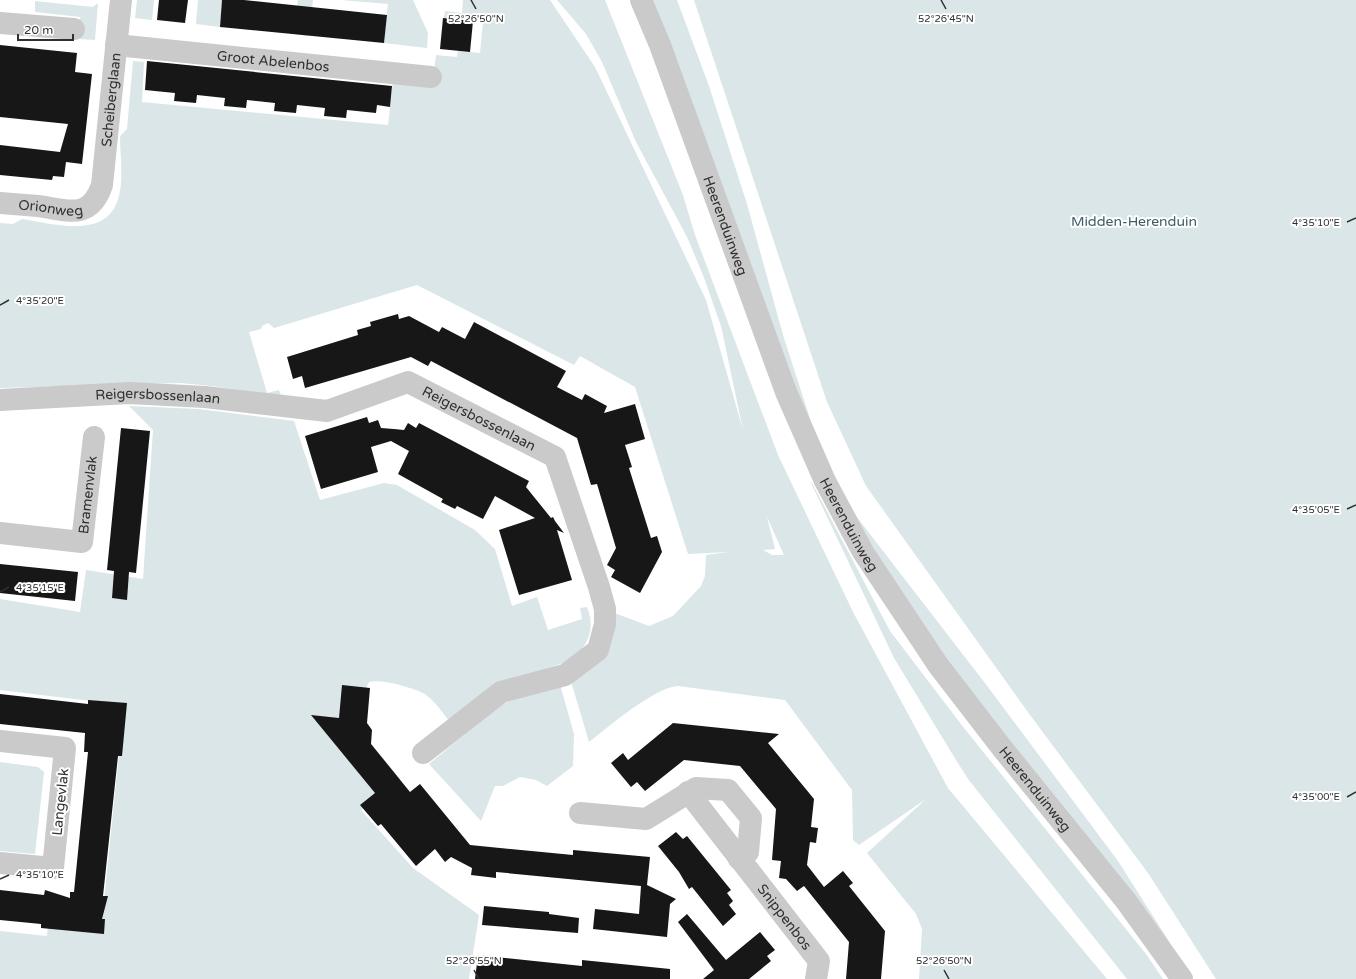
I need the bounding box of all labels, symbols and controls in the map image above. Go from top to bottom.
text: 52°26'50"N [448,13,504,25]
text: 52°26'45"N [918,13,974,25]
scale bar [18,16,73,42]
text: 20 m [24,23,53,37]
street label: Groot Abelenbos [216,47,330,76]
street label: Scheiberglaan [98,52,125,148]
street label: Heerenduinweg [699,174,751,278]
street label: Orionweg [18,197,85,220]
park label: Midden-Herenduin [1071,213,1197,230]
text: 4°35'10"E [1292,217,1340,229]
text: 4°35'20"E [16,295,64,307]
street label: Reigersbossenlaan [419,383,539,455]
street label: Reigersbossenlaan [95,385,221,408]
street label: Bramenvlak [75,455,101,535]
street label: Heerenduinweg [816,475,882,575]
text: 4°35'05"E [1292,504,1340,516]
text: 4°35'15"E [16,582,64,594]
street label: Heerenduinweg [995,743,1075,835]
street label: Langevlak [49,767,73,837]
text: 4°35'00"E [1292,791,1340,803]
text: 4°35'10"E [16,869,64,881]
street label: Snippenbos [754,881,815,954]
text: 52°26'55"N [446,955,502,967]
text: 52°26'50"N [916,955,972,967]

